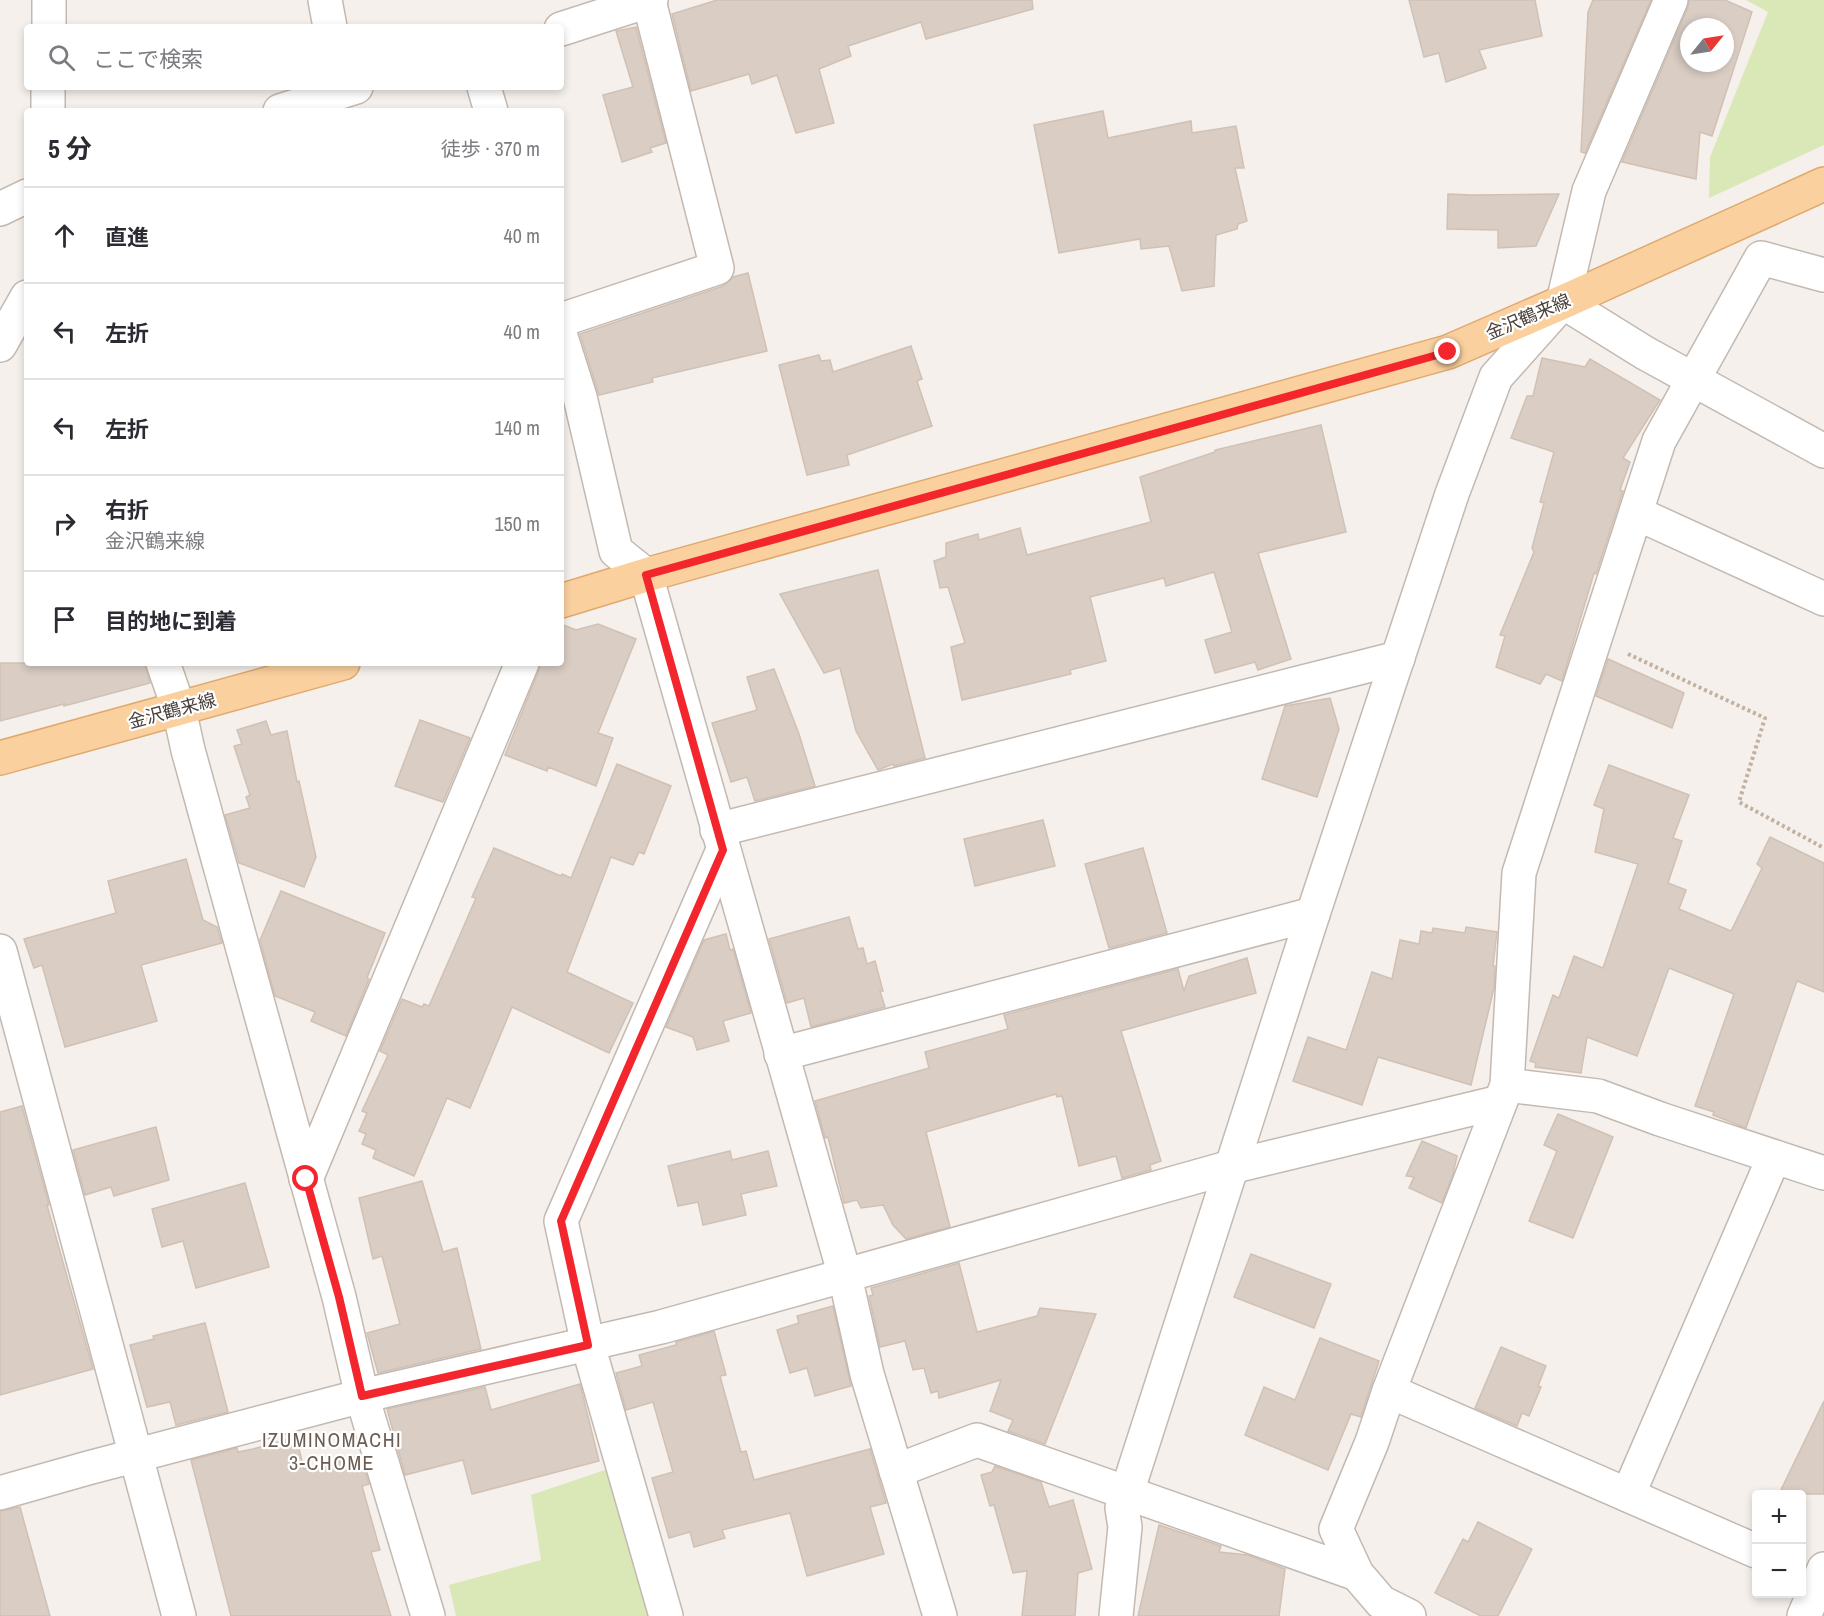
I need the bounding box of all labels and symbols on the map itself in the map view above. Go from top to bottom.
north arrow [1680,18,1734,72]
street label: 金沢鶴来線 [1481,287,1574,346]
route end [1434,338,1460,364]
street label: 金沢鶴来線 [125,687,219,734]
route start [292,1165,318,1191]
district label: IZUMINOMACHI 3-CHOME [262,1426,402,1476]

